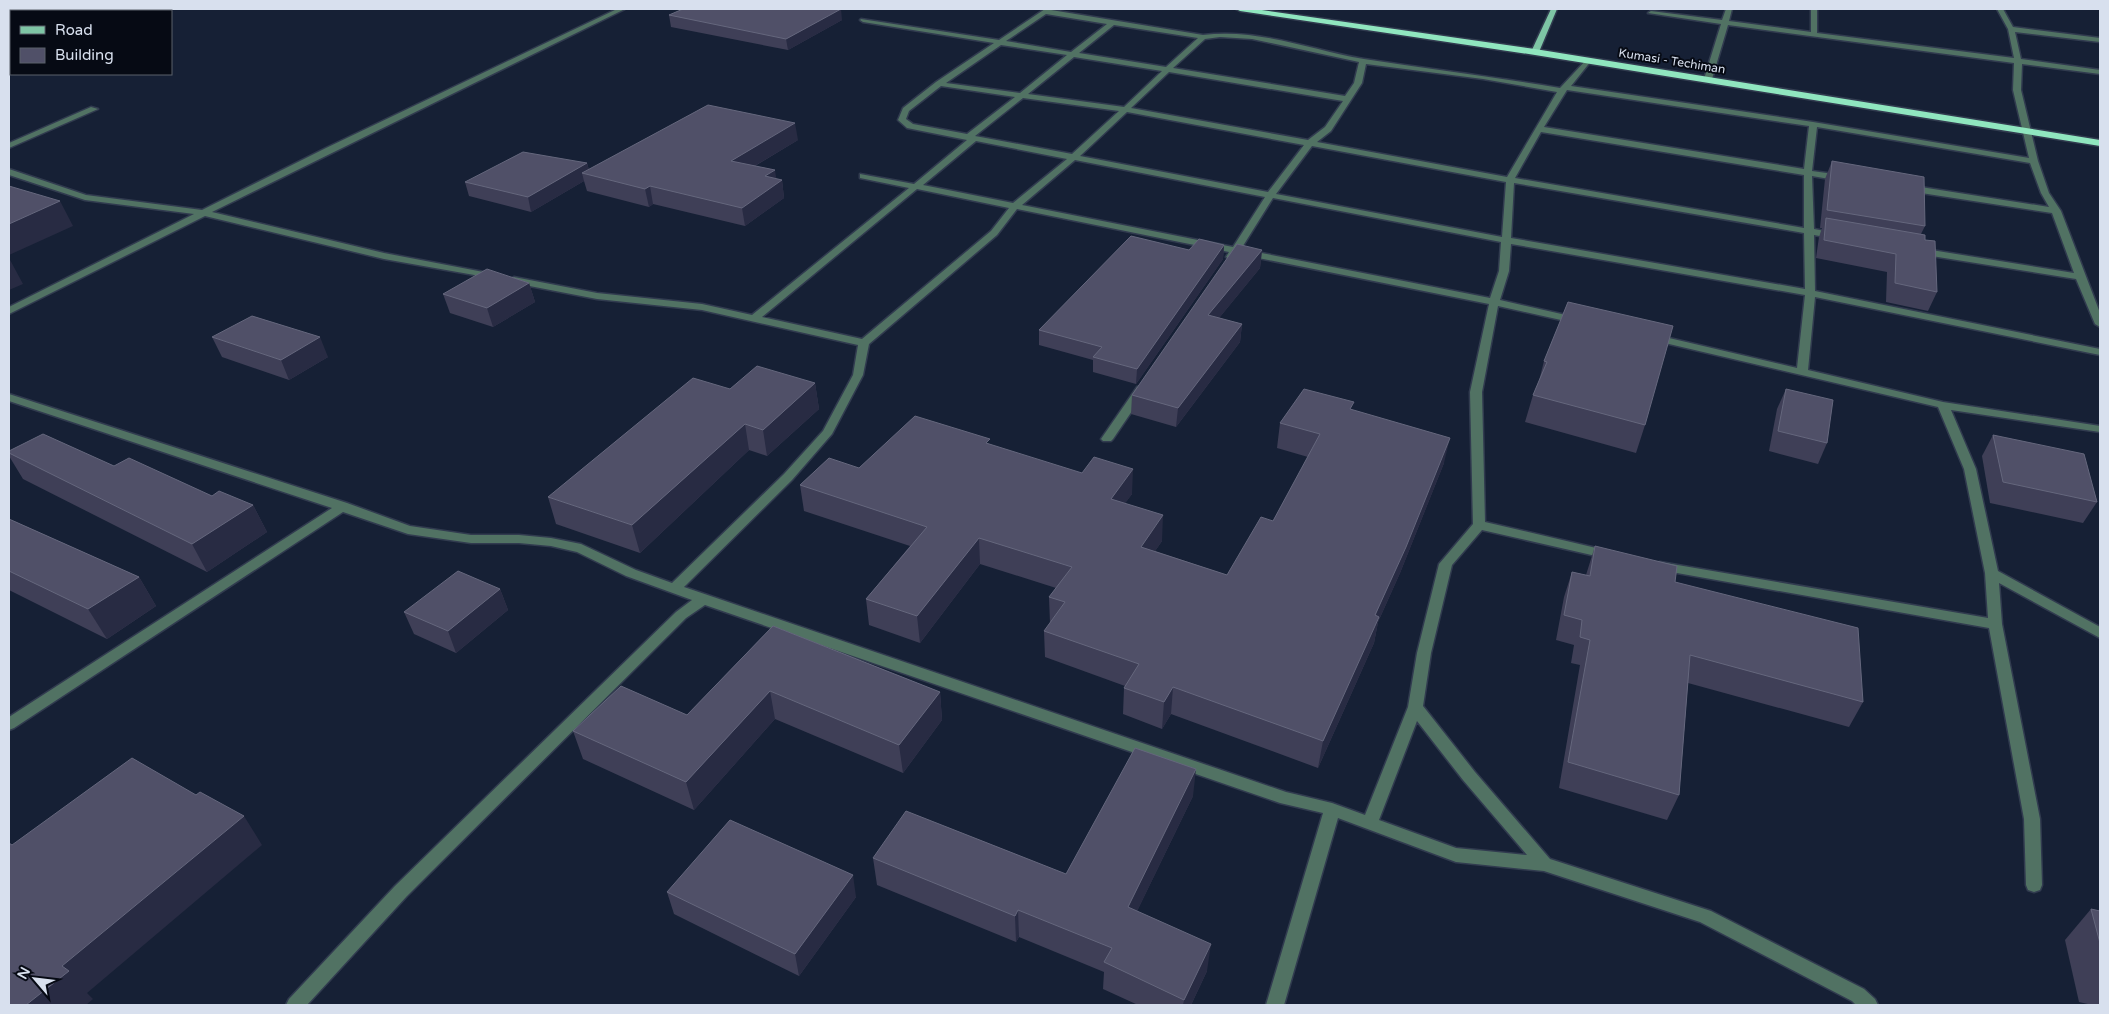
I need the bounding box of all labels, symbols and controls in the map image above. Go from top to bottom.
legend [10,10,172,75]
text: Road [55,21,93,39]
text: Building [55,46,114,64]
street label: Kumasi - Techiman [1618,46,1726,76]
north arrow [10,954,60,1004]
text: N [14,964,34,982]

